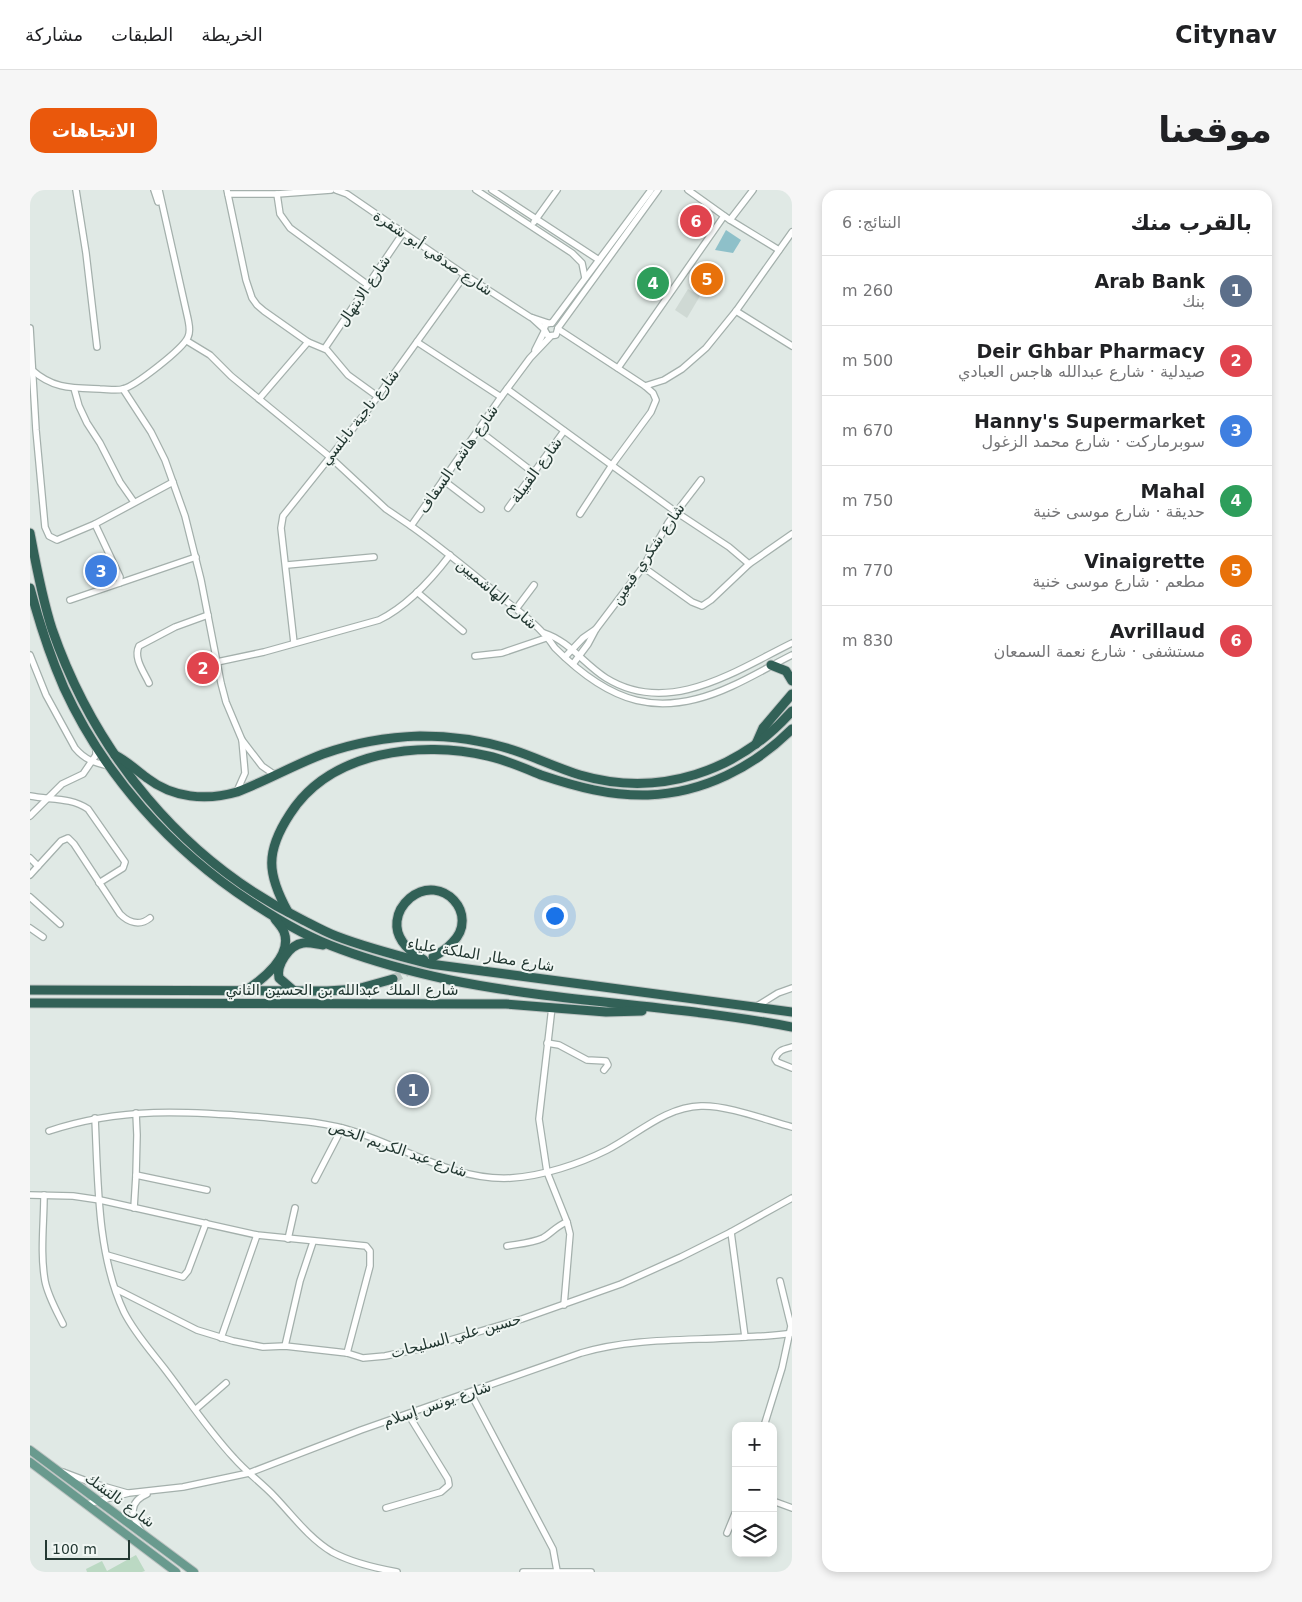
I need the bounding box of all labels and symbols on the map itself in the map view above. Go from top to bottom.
pin: 6 [680,202,712,240]
street label: شارع صدقي أبو شقرة [369,205,497,301]
street label: شارع الابتهال [334,252,394,330]
pin: 5 [691,260,723,298]
pin: 4 [637,264,669,302]
street label: شارع ناجية نابلسي [317,365,404,469]
street label: شارع هاشم السقاف [414,402,502,516]
street label: شارع القبيلة [506,434,566,506]
street label: شارع شكري قبعين [607,500,689,609]
pin: 3 [85,552,117,590]
street label: شارع الهاشميين [453,555,541,633]
pin: 2 [187,649,219,687]
your location [542,903,568,929]
street label: شارع مطار الملكة علياء [406,934,556,976]
street label: شارع الملك عبدالله بن الحسين الثاني [225,981,459,1000]
pin: 1 [397,1071,429,1109]
street label: شارع عبد الكريم الخص [326,1117,470,1181]
street label: حسين علي السليحات [389,1310,524,1363]
street label: شارع يونس إسلام [381,1377,493,1431]
street label: شارع نالتشك [82,1469,158,1531]
scale bar [45,1537,130,1560]

